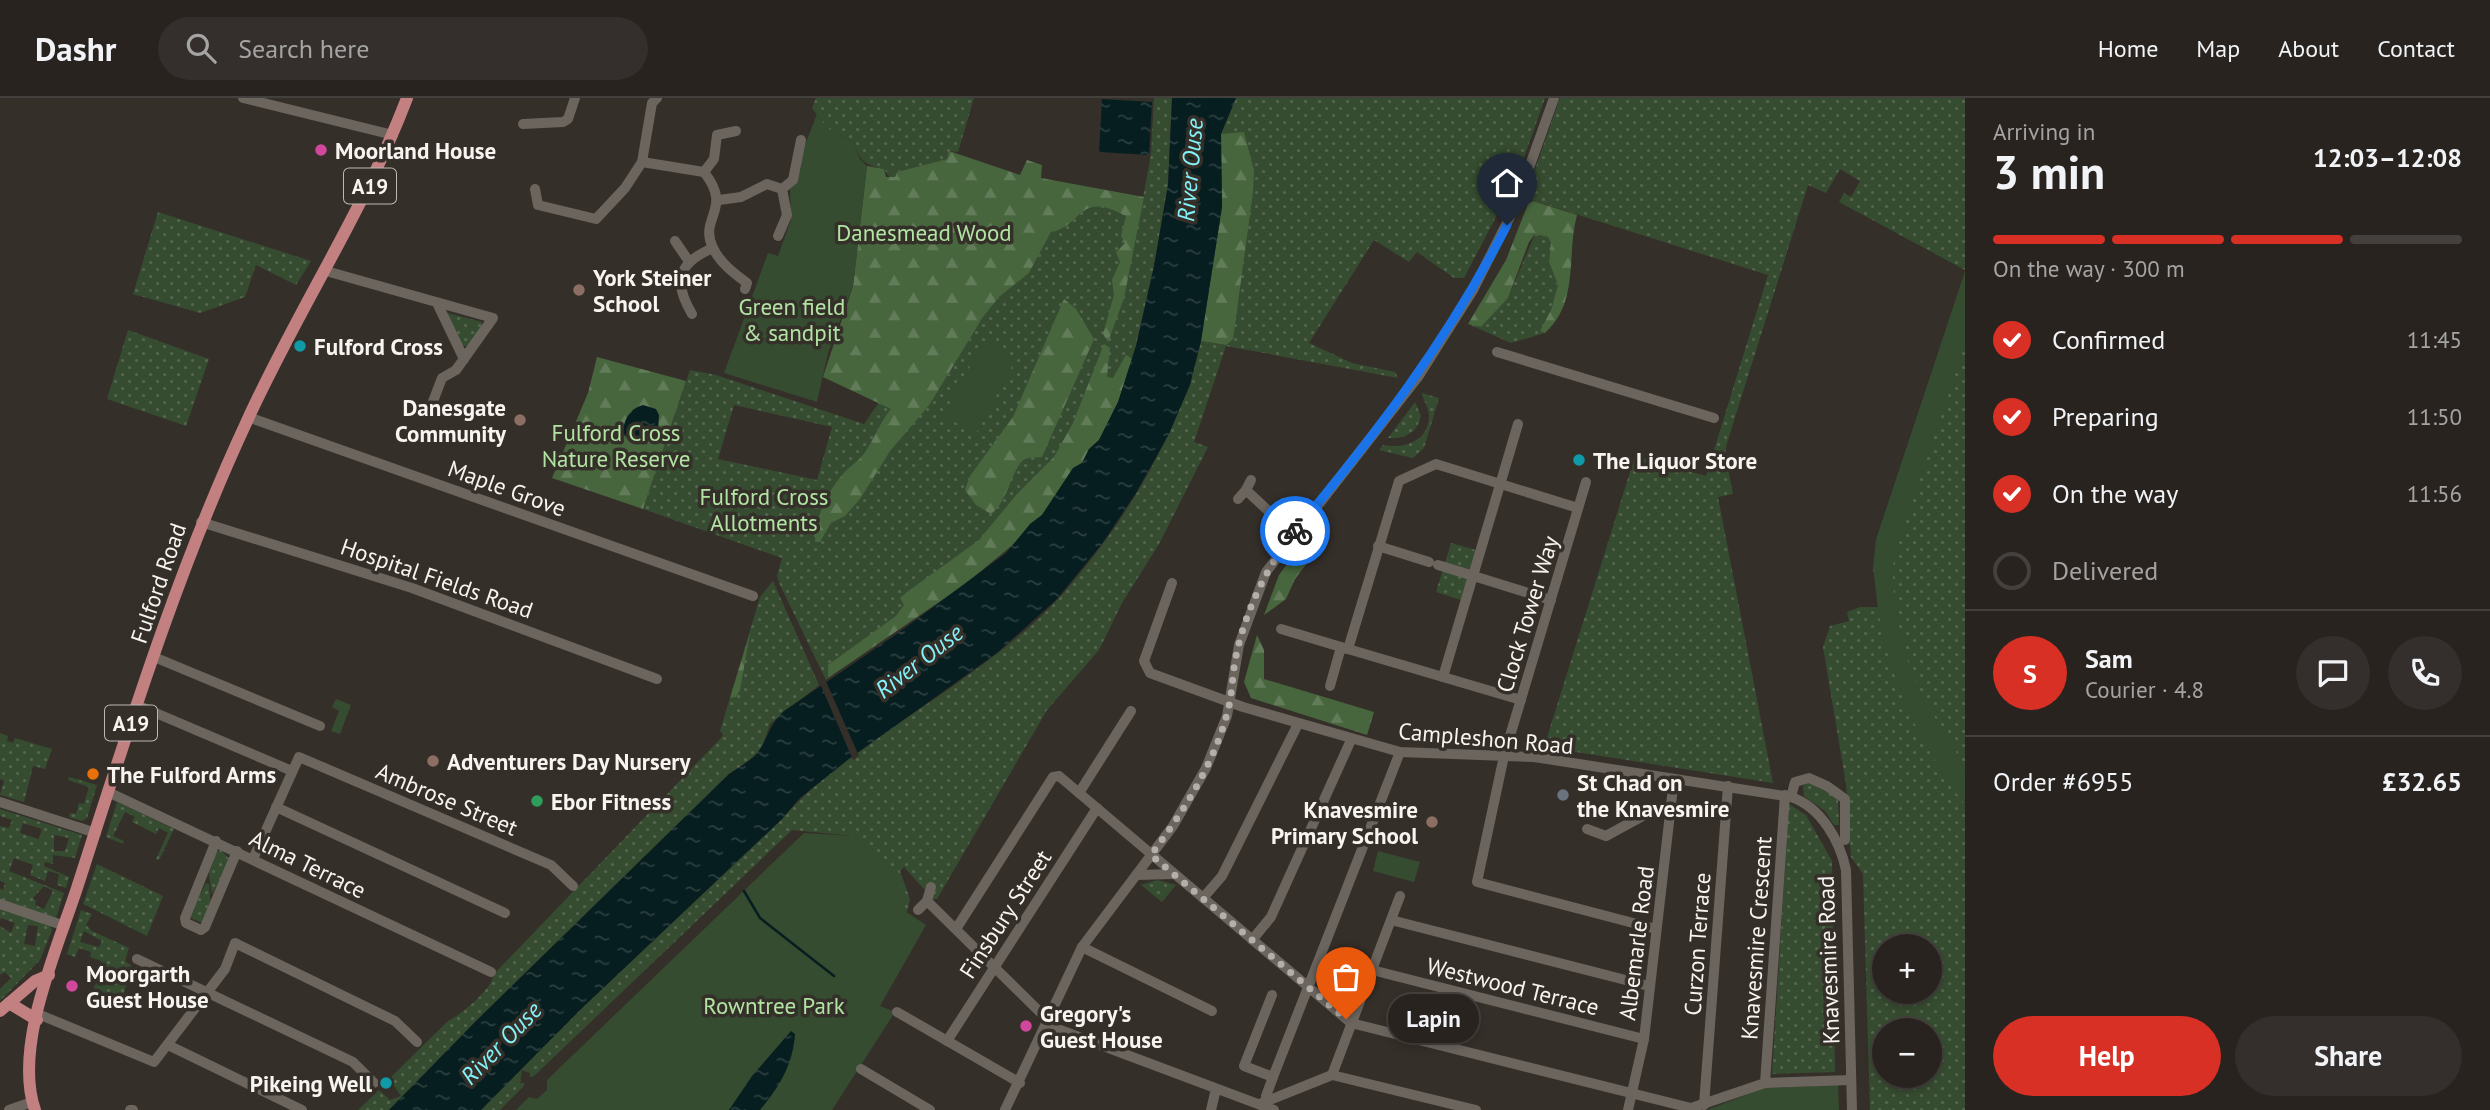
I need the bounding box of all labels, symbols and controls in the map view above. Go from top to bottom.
search box [158,17,648,80]
text: Dashr [35,27,116,70]
icon: search [182,29,220,67]
text: Search here [238,32,369,65]
text: Home [2098,33,2158,64]
text: Map [2196,33,2240,64]
text: About [2278,33,2339,64]
text: Contact [2377,33,2455,64]
water label: River Ouse [1170,117,1210,223]
text: Arriving in [1993,117,2095,146]
place label: Moorland House [335,136,496,165]
text: 12:03–12:08 [2313,141,2462,174]
marker: Moorland House [313,142,329,158]
text: 3 min [1993,142,2105,202]
pin [1477,153,1537,225]
icon: home [1488,164,1526,202]
road number: A19 [344,168,396,204]
park label: Danesmead Wood [836,218,1012,247]
text: On the way · 300 m [1993,254,2185,283]
place label: York Steiner School [592,263,712,318]
marker: York Steiner School [571,282,587,298]
park label: Green field & sandpit [739,292,845,347]
icon: check [1993,321,2031,359]
text: Confirmed [2052,323,2165,356]
text: 11:45 [2407,325,2462,354]
place label: Fulford Cross [314,332,443,361]
marker: Fulford Cross [292,338,308,354]
place label: Danesgate Community [395,393,507,448]
icon: check [1993,398,2031,436]
text: Preparing [2052,400,2159,433]
text: 11:50 [2407,402,2462,431]
marker: Danesgate Community [512,412,528,428]
park label: Fulford Cross Nature Reserve [542,418,690,473]
place label: The Liquor Store [1593,446,1757,475]
marker: The Liquor Store [1571,452,1587,468]
street label: Maple Grove [444,453,570,523]
icon: check [1993,475,2031,513]
text: On the way [2052,477,2178,510]
text: 11:56 [2407,479,2462,508]
park label: Fulford Cross Allotments [699,482,829,537]
courier [1260,496,1330,566]
icon: bike [1276,512,1314,550]
street label: Fulford Road [124,519,192,647]
street label: Hospital Fields Road [337,531,537,625]
street label: Clock Tower Way [1489,532,1565,696]
text: Delivered [2052,554,2158,587]
water label: River Ouse [869,617,969,705]
button: chat [2296,636,2370,710]
button: phone [2388,636,2462,710]
text: Sam [2085,642,2133,675]
text: S [2023,657,2037,690]
text: Courier · 4.8 [2085,675,2204,704]
road number: A19 [105,706,157,740]
street label: Campleshon Road [1397,716,1575,760]
place label: Adventurers Day Nursery [447,747,691,776]
marker: Adventurers Day Nursery [425,753,441,769]
street label: Ambrose Street [372,756,522,842]
place label: The Fulford Arms [107,760,276,789]
text: Order #6955 [1993,765,2133,798]
text: £32.65 [2382,765,2462,798]
marker: The Fulford Arms [85,766,101,782]
place label: St Chad on the Knavesmire [1577,768,1729,823]
place label: Ebor Fitness [551,787,671,816]
marker: St Chad on the Knavesmire [1555,787,1571,803]
marker: Ebor Fitness [529,793,545,809]
place label: Knavesmire Primary School [1271,795,1418,850]
marker: Knavesmire Primary School [1424,814,1440,830]
street label: Alma Terrace [245,823,371,905]
street label: Knavesmire Crescent [1734,835,1778,1041]
street label: Finsbury Street [953,844,1057,984]
street label: Albemarle Road [1612,864,1660,1022]
street label: Curzon Terrace [1678,872,1716,1016]
street label: Knavesmire Road [1811,875,1845,1045]
map controls [1872,934,1942,1088]
button: + [1872,934,1942,1004]
pin [1316,947,1376,1019]
street label: Westwood Terrace [1424,951,1602,1021]
icon: bag [1327,958,1365,996]
place label: Moorgarth Guest House [86,959,209,1014]
marker: Moorgarth Guest House [64,978,80,994]
park label: Rowntree Park [703,991,845,1020]
water label: River Ouse [454,995,548,1091]
callout: Lapin [1388,995,1479,1044]
place label: Gregory's Guest House [1040,999,1163,1054]
text: Lapin [1406,1004,1461,1033]
button: Help [1993,1016,2221,1096]
button: Share [2235,1016,2462,1096]
marker: Gregory's Guest House [1018,1018,1034,1034]
button: − [1872,1018,1942,1088]
place label: Pikeing Well [250,1069,372,1098]
marker: Pikeing Well [378,1075,394,1091]

